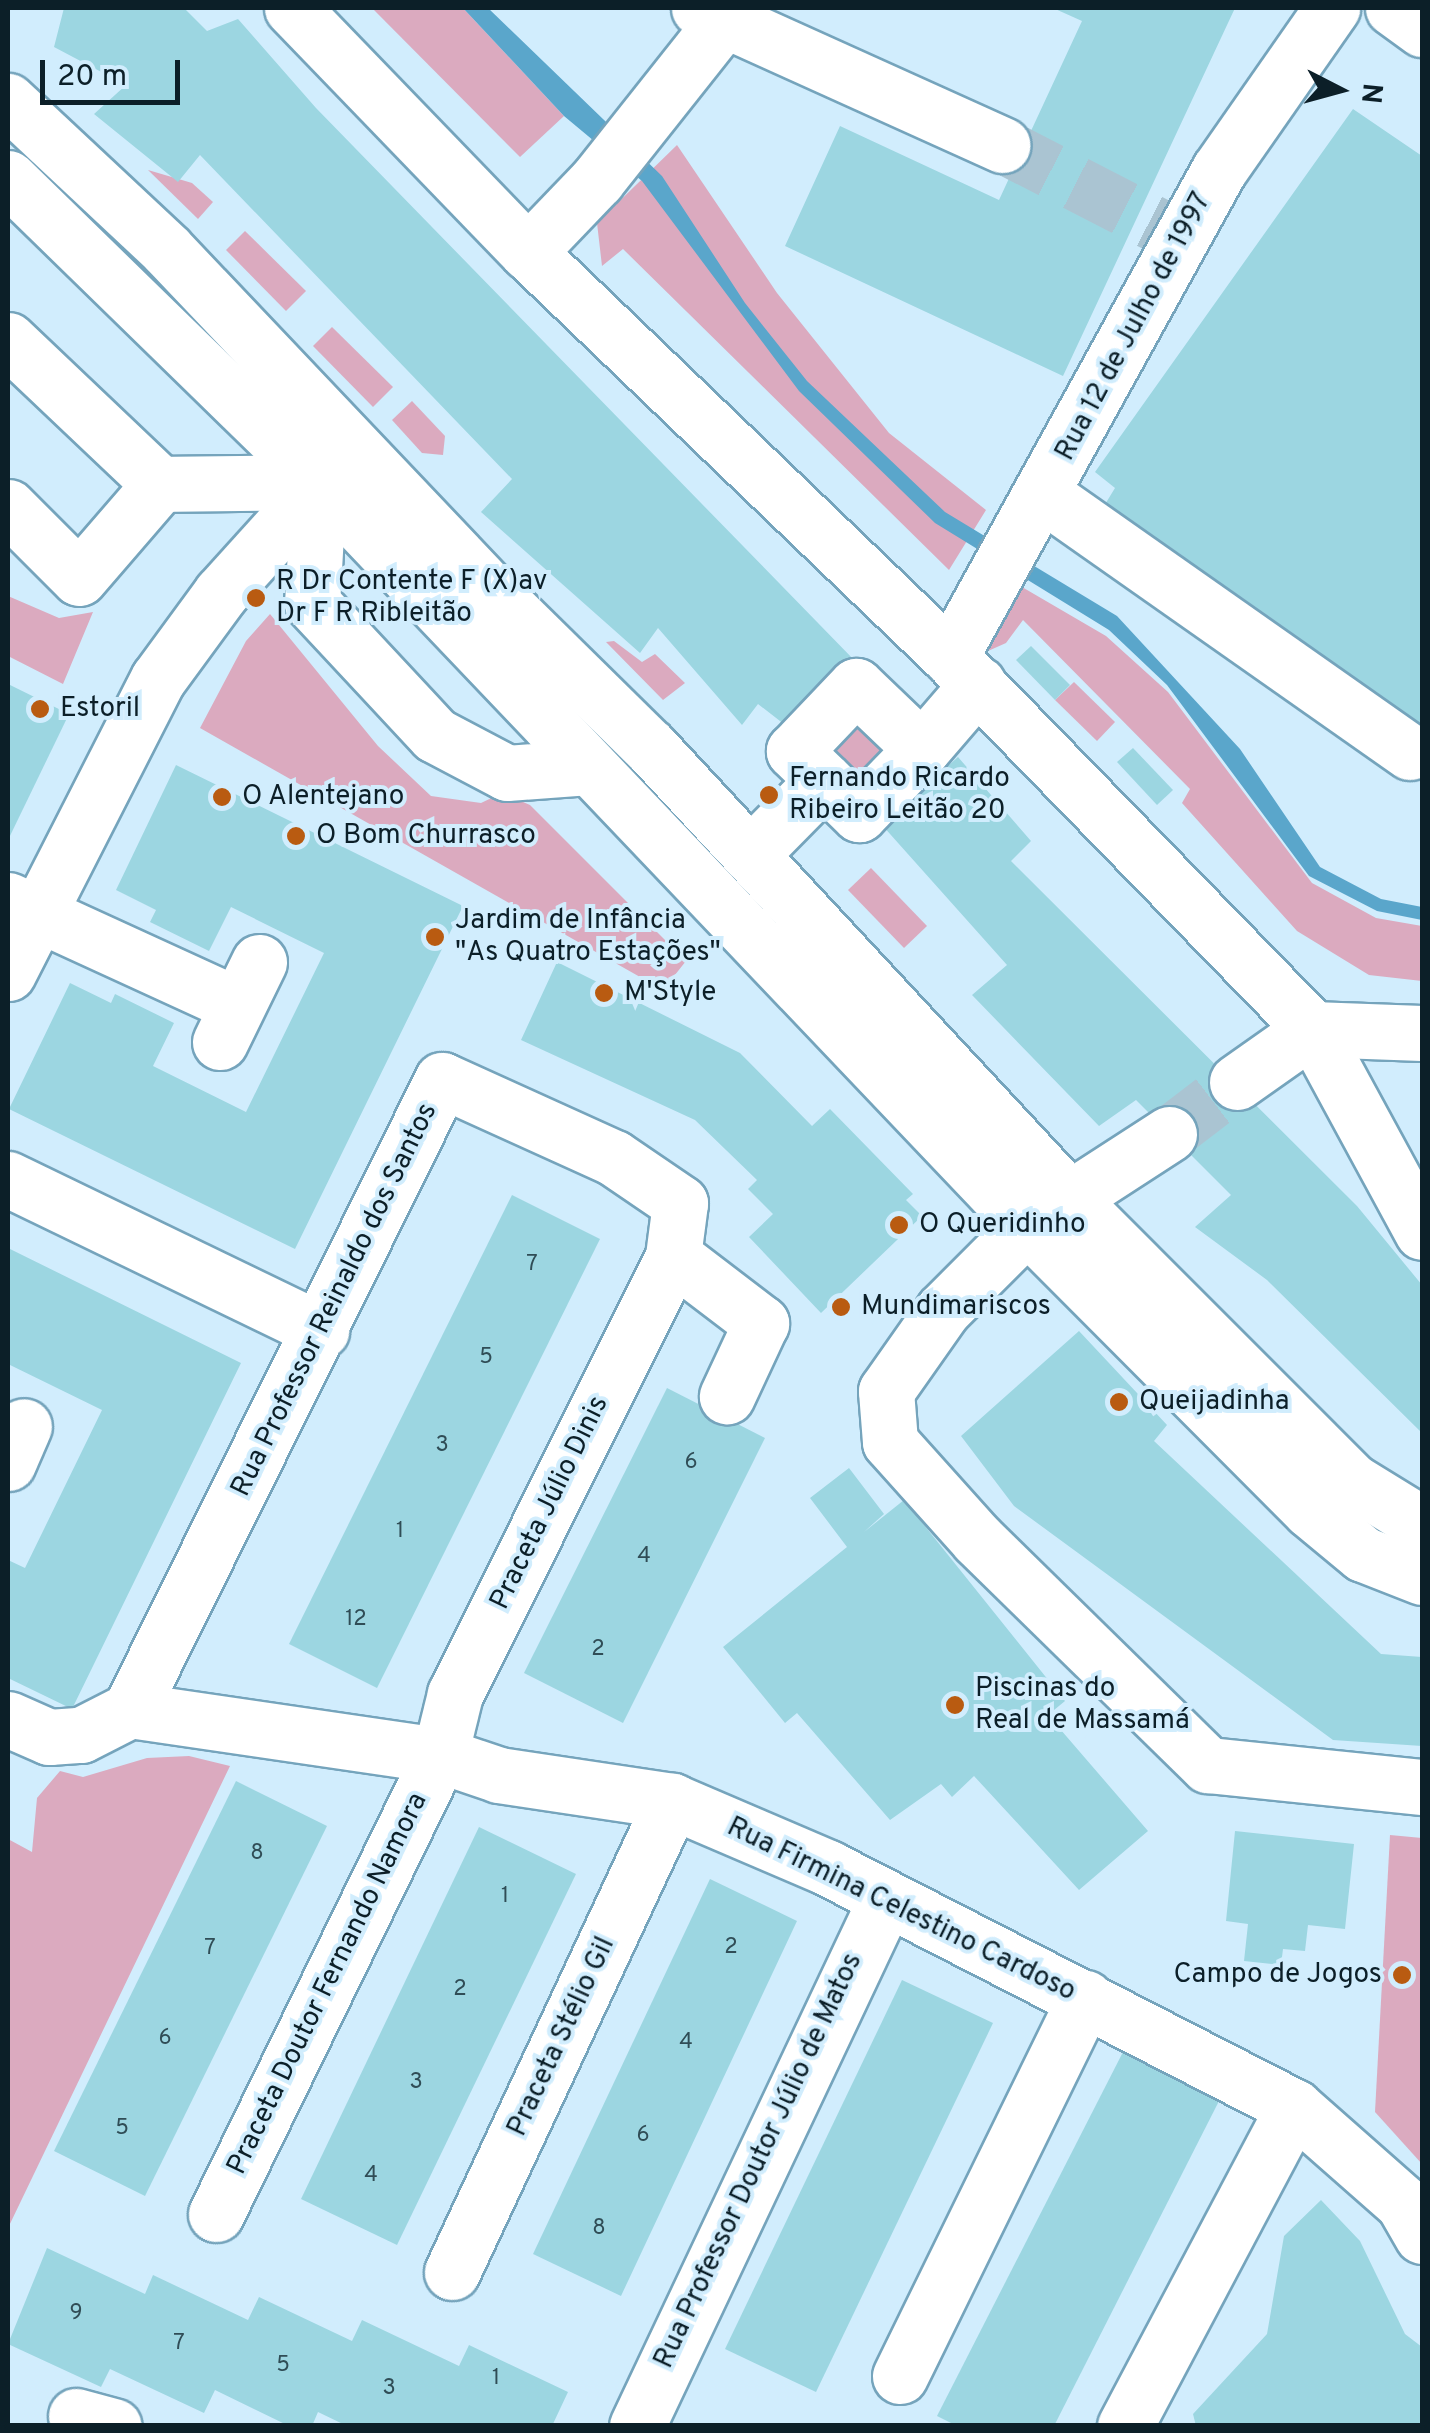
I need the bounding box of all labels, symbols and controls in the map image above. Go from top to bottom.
scale bar [45,40,185,102]
north arrow [1290,40,1390,140]
text: 20 m [57,59,127,96]
text: N [1351,81,1389,105]
street label: Rua 12 de Julho de 1997 [1049,187,1219,467]
place label: R Dr Contente F (X)av Dr F R Ribleitão [276,565,547,631]
marker: R Dr Contente F (X)av Dr F R Ribleitão [245,587,267,609]
place label: Estoril [60,692,140,726]
marker: Estoril [29,698,51,720]
place label: Fernando Ricardo Ribeiro Leitão 20 [789,762,1010,828]
place label: O Alentejano [242,780,405,814]
marker: Fernando Ricardo Ribeiro Leitão 20 [758,784,780,806]
marker: O Alentejano [211,786,233,808]
place label: O Bom Churrasco [316,819,536,853]
marker: O Bom Churrasco [285,825,307,847]
place label: Jardim de Infância "As Quatro Estações" [455,904,721,970]
marker: Jardim de Infância "As Quatro Estações" [424,926,446,948]
place label: M'Style [624,976,716,1010]
marker: M'Style [593,982,615,1004]
street label: Rua Professor Reinaldo dos Santos [225,1098,445,1502]
place label: O Queridinho [919,1208,1086,1242]
marker: O Queridinho [888,1214,910,1236]
house number: 7 [526,1252,538,1278]
place label: Mundimariscos [861,1290,1051,1324]
marker: Mundimariscos [830,1296,852,1318]
house number: 5 [479,1345,493,1371]
place label: Queijadinha [1139,1385,1290,1419]
street label: Praceta Júlio Dinis [484,1391,616,1615]
marker: Queijadinha [1108,1391,1130,1413]
house number: 3 [435,1433,449,1459]
house number: 6 [684,1450,698,1476]
house number: 1 [396,1519,404,1545]
house number: 4 [637,1544,651,1570]
house number: 12 [345,1607,367,1633]
house number: 2 [591,1637,605,1663]
place label: Piscinas do Real de Massamá [975,1672,1190,1738]
marker: Piscinas do Real de Massamá [944,1694,966,1716]
street label: Praceta Doutor Fernando Namora [221,1788,435,2180]
street label: Rua Firmina Celestino Cardoso [721,1811,1081,2009]
house number: 8 [250,1841,264,1867]
house number: 1 [501,1884,509,1910]
street label: Praceta Stélio Gil [501,1932,623,2142]
house number: 2 [724,1935,738,1961]
house number: 7 [204,1936,216,1962]
street label: Rua Professor Doutor Júlio de Matos [648,1948,870,2374]
place label: Campo de Jogos [1173,1958,1382,1992]
marker: Campo de Jogos [1391,1964,1413,1986]
house number: 2 [453,1977,467,2003]
house number: 6 [158,2026,172,2052]
house number: 4 [679,2030,693,2056]
house number: 3 [409,2070,423,2096]
house number: 5 [115,2116,129,2142]
house number: 6 [636,2123,650,2149]
house number: 4 [364,2163,378,2189]
house number: 8 [592,2216,606,2242]
house number: 9 [69,2301,83,2327]
house number: 7 [173,2331,185,2357]
house number: 5 [276,2353,290,2379]
house number: 1 [492,2366,500,2392]
house number: 3 [382,2376,396,2402]

